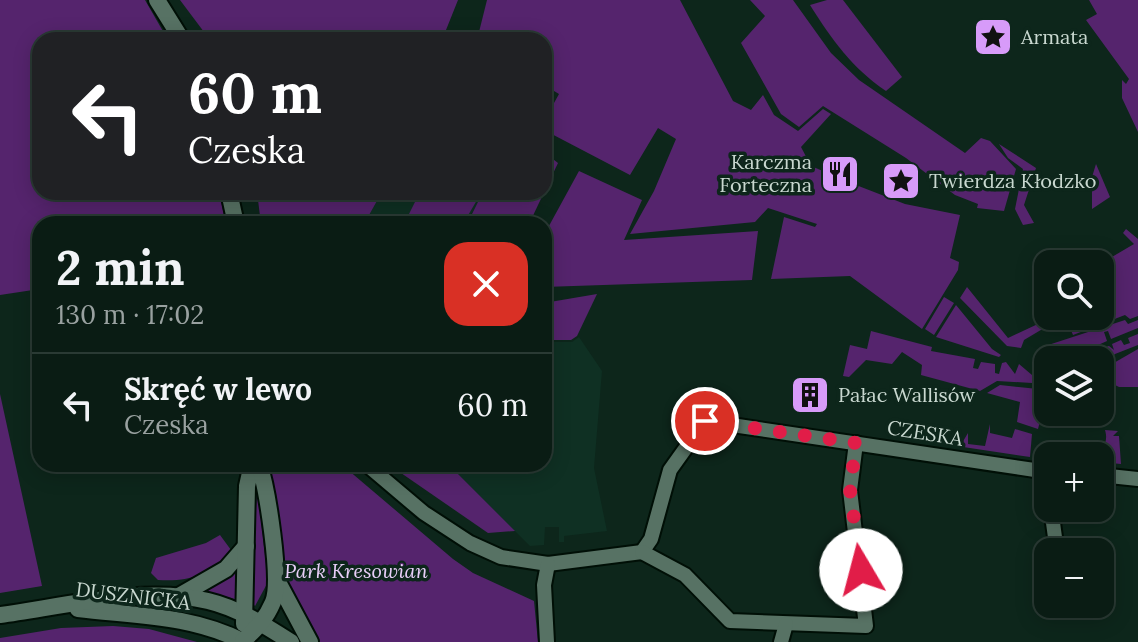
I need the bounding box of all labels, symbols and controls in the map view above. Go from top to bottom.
place icon: Armata [972,16,1014,58]
place label: Armata [1020,24,1088,49]
text: 60 m [188,57,322,128]
icon: left [56,64,160,168]
text: Czeska [188,127,305,173]
place label: Karczma Forteczna [719,149,812,197]
restaurant icon: Karczma Forteczna [819,153,861,195]
place icon: Twierdza Kłodzko [880,160,922,202]
place label: Twierdza Kłodzko [929,168,1096,193]
text: 2 min [56,237,185,298]
button: close [444,242,528,326]
map controls [1034,250,1114,618]
button: search [1034,250,1114,330]
text: 130 m · 17:02 [56,298,204,331]
button: layers [1034,346,1114,426]
text: Skręć w lewo [124,370,312,408]
building icon: Pałac Wallisów [789,374,831,416]
place label: Pałac Wallisów [838,382,975,407]
icon: left [56,383,100,427]
text: 60 m [457,386,528,424]
pin [671,387,739,455]
icon: arrive [683,399,727,443]
text: Czeska [124,408,209,441]
street label: CZESKA [886,414,965,451]
button: + [1034,442,1114,522]
position arrow [819,528,903,612]
button: − [1034,538,1114,618]
park label: Park Kresowian [284,558,428,583]
street label: DUSZNICKA [74,576,192,615]

